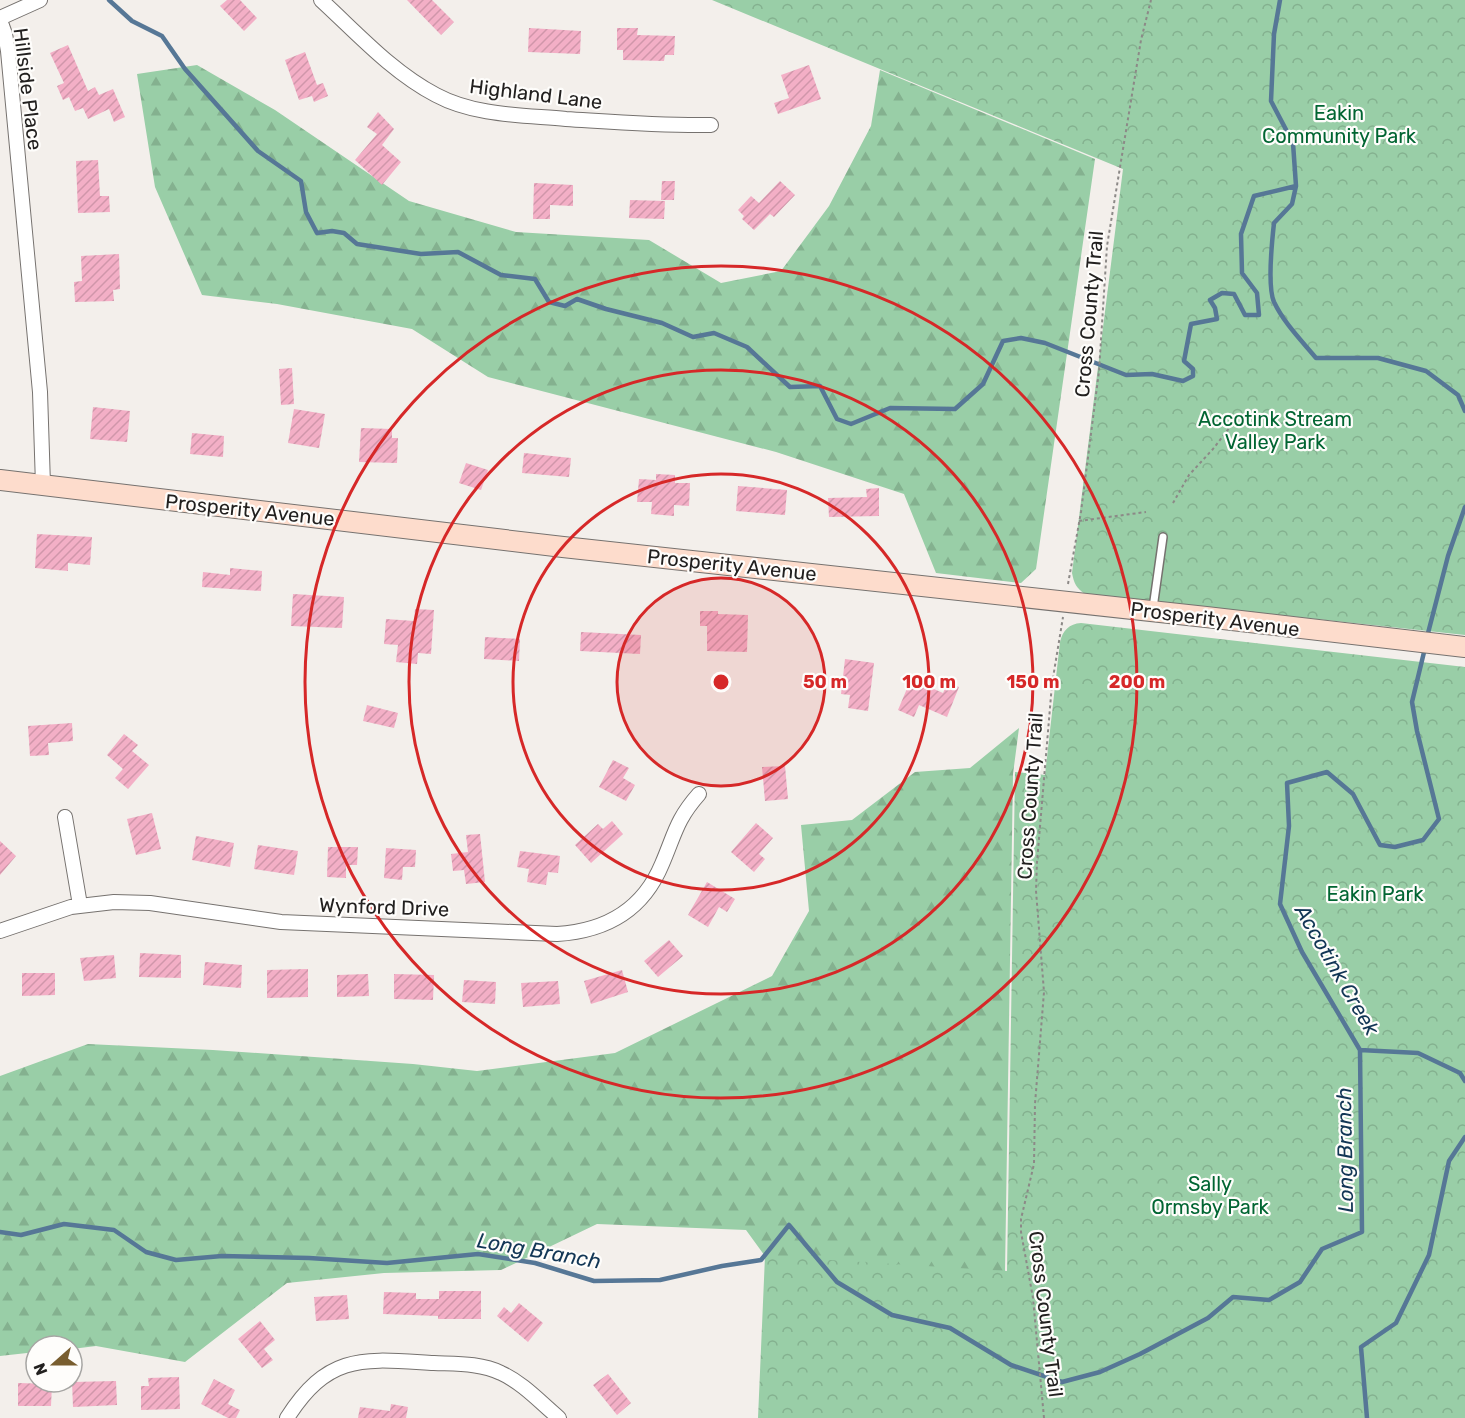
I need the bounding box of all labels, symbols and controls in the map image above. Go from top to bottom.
street label: Hillside Place [9,27,47,151]
street label: Highland Lane [468,74,604,114]
park label: Eakin Community Park [1262,101,1417,148]
street label: Cross County Trail [1070,230,1108,398]
park label: Accotink Stream Valley Park [1198,407,1352,454]
street label: Prosperity Avenue [164,489,336,531]
street label: Prosperity Avenue [646,544,818,586]
street label: Prosperity Avenue [1129,597,1301,641]
text: 50 m [803,671,847,693]
text: 100 m [902,671,956,693]
text: 150 m [1006,671,1060,693]
text: 200 m [1109,671,1165,693]
centre of rings [711,672,731,692]
street label: Cross County Trail [1012,712,1048,880]
park label: Eakin Park [1327,882,1424,906]
street label: Wynford Drive [318,893,450,921]
water label: Accotink Creek [1289,899,1386,1041]
water label: Long Branch [1331,1087,1358,1213]
park label: Sally Ormsby Park [1151,1172,1269,1219]
water label: Long Branch [475,1227,603,1274]
street label: Cross County Trail [1024,1230,1068,1398]
north arrow [24,1334,84,1394]
text: N [30,1360,51,1378]

